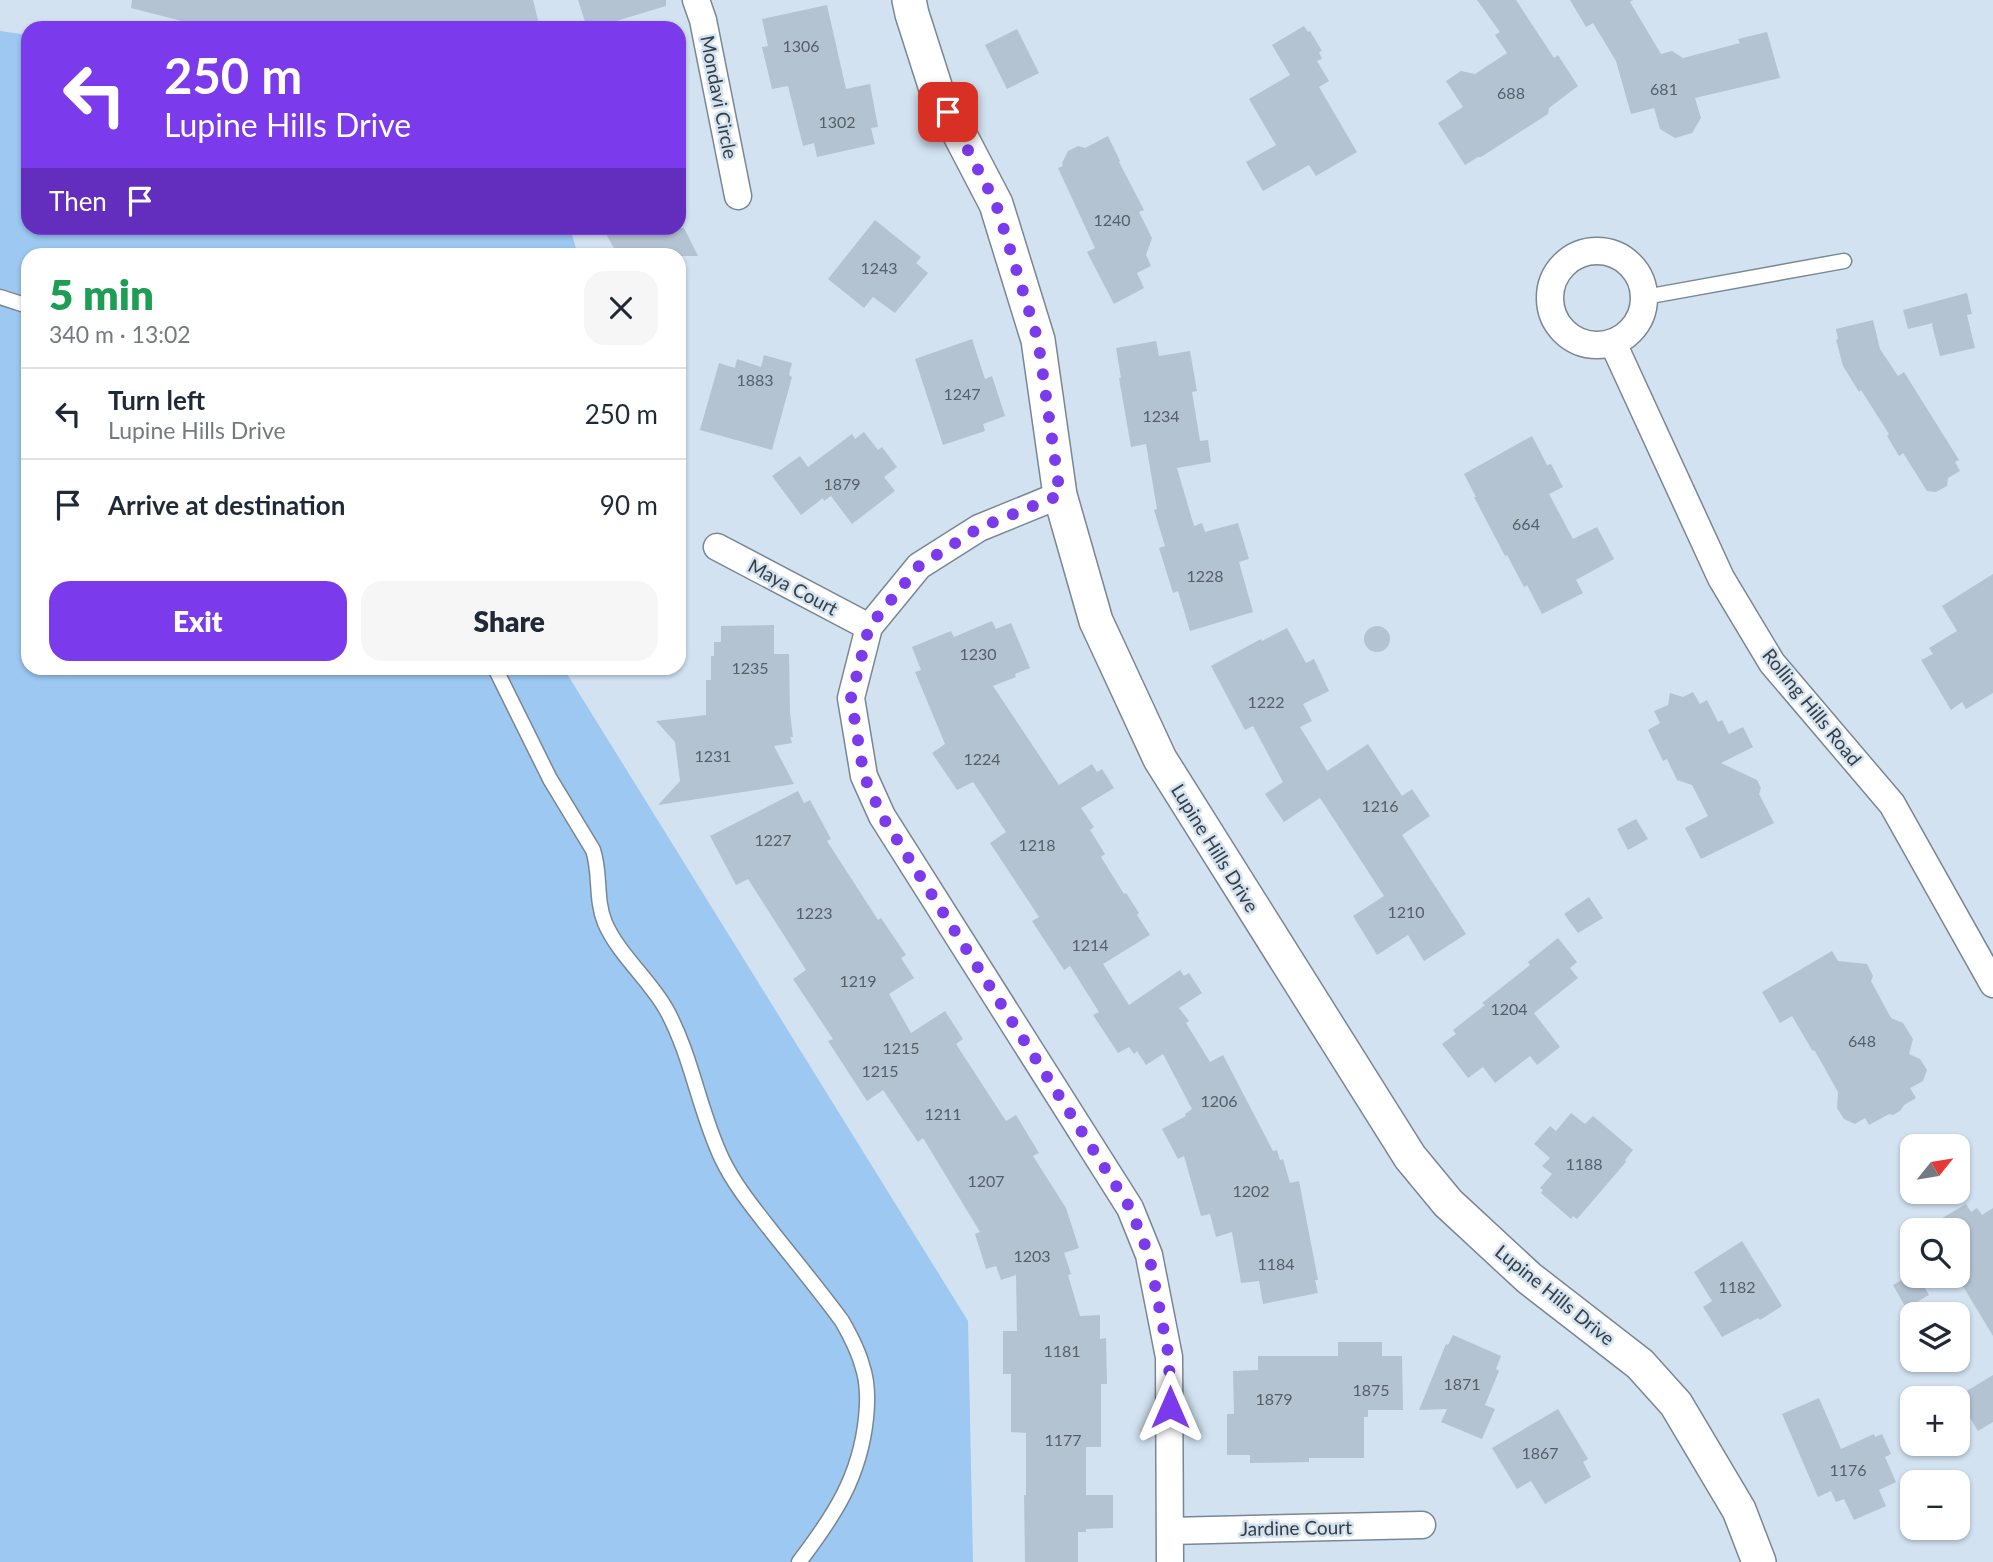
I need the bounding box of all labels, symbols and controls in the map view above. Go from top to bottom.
street label: Mondavi Circle [696,33,743,161]
house number: 1306 [782,36,820,55]
text: 250 m [164,46,302,104]
icon: left [49,49,140,140]
house number: 681 [1650,79,1678,98]
pin [918,82,978,142]
house number: 688 [1497,83,1525,102]
icon: arrive [929,93,967,131]
text: Lupine Hills Drive [164,105,411,144]
house number: 1302 [818,112,856,131]
icon: arrive [121,182,159,220]
text: Then [49,185,107,217]
house number: 1240 [1093,210,1131,229]
house number: 1243 [860,258,898,277]
text: 5 min [49,269,154,319]
button: close [584,271,658,345]
text: 340 m · 13:02 [49,320,191,348]
house number: 1883 [736,370,774,389]
text: Turn left [108,384,205,416]
house number: 1247 [943,384,981,403]
icon: left [49,395,87,433]
text: 250 m [585,398,658,430]
house number: 1234 [1142,406,1180,425]
text: Lupine Hills Drive [108,416,286,444]
house number: 1879 [823,474,861,493]
icon: arrive [49,486,87,524]
text: Arrive at destination [108,489,345,521]
text: 90 m [600,489,658,521]
house number: 664 [1512,514,1540,533]
street label: Maya Court [745,553,842,620]
house number: 1228 [1186,566,1224,585]
button: Exit [49,581,347,661]
button: Share [361,581,658,661]
street label: Rolling Hills Road [1758,643,1867,770]
house number: 1230 [959,644,997,663]
house number: 1235 [731,658,769,677]
house number: 1222 [1247,692,1285,711]
house number: 1231 [694,746,732,765]
house number: 1224 [963,749,1001,768]
street label: Lupine Hills Drive [1167,779,1264,916]
house number: 1216 [1361,796,1399,815]
house number: 1227 [754,830,792,849]
house number: 1218 [1018,835,1056,854]
house number: 1210 [1387,902,1425,921]
house number: 1223 [795,903,833,922]
house number: 1214 [1071,935,1109,954]
house number: 1219 [839,971,877,990]
house number: 1204 [1490,999,1528,1018]
house number: 648 [1848,1031,1876,1050]
house number: 1215 [882,1038,920,1057]
house number: 1215 [861,1061,899,1080]
house number: 1206 [1200,1091,1238,1110]
house number: 1211 [924,1104,962,1123]
north arrow [1900,1134,1970,1204]
map controls [1900,1134,1970,1540]
house number: 1188 [1565,1154,1603,1173]
house number: 1207 [967,1171,1005,1190]
house number: 1202 [1232,1181,1270,1200]
button: search [1900,1218,1970,1288]
street label: Lupine Hills Drive [1491,1239,1620,1350]
house number: 1203 [1013,1246,1051,1265]
house number: 1184 [1257,1254,1295,1273]
house number: 1182 [1718,1277,1756,1296]
button: layers [1900,1302,1970,1372]
house number: 1181 [1043,1341,1081,1360]
position arrow [1133,1370,1207,1444]
house number: 1871 [1443,1374,1481,1393]
house number: 1875 [1352,1380,1390,1399]
button: + [1900,1386,1970,1456]
house number: 1879 [1255,1389,1293,1408]
house number: 1177 [1044,1430,1082,1449]
house number: 1867 [1521,1443,1559,1462]
house number: 1176 [1829,1460,1867,1479]
button: − [1900,1470,1970,1540]
street label: Jardine Court [1240,1515,1352,1540]

